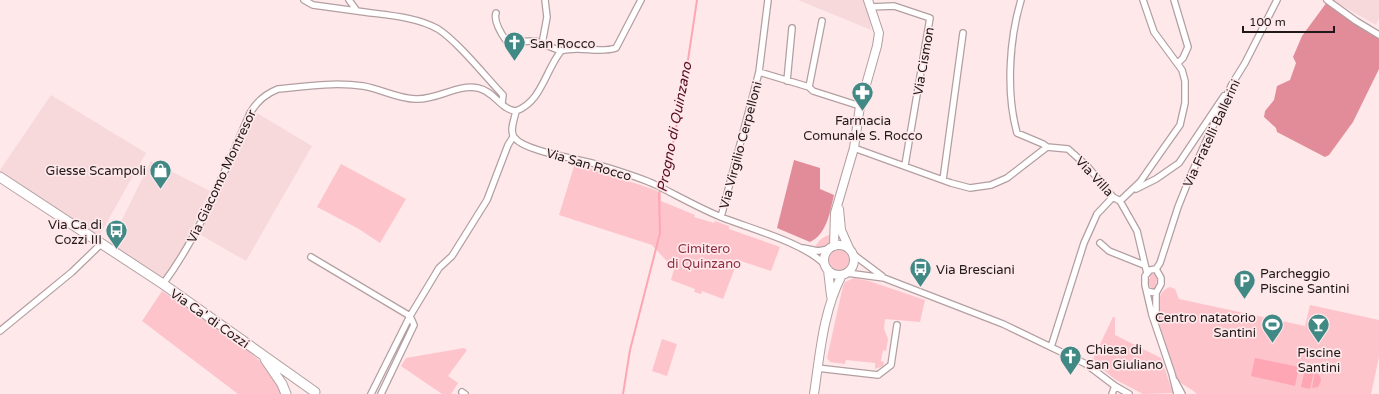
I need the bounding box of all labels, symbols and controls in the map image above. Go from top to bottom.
scale bar [1243,8,1334,34]
text: 100 m [1249,15,1286,29]
street label: Via Cismon [910,26,938,97]
church icon: San Rocco [502,30,528,63]
place label: San Rocco [530,36,596,52]
water label: Progno di Quinzano [654,59,696,194]
street label: Via Fratelli Ballerini [1180,77,1244,190]
pharmacy icon: Farmacia Comunale S. Rocco [850,79,876,112]
street label: Via Virgilio Cerpelloni [716,80,766,211]
street label: Via Giacomo Montresor [184,107,260,246]
place label: Farmacia Comunale S. Rocco [803,113,923,144]
street label: Via San Rocco [544,145,633,185]
street label: Via Villa [1072,153,1117,200]
shop icon: Giesse Scampoli [148,157,174,190]
place label: Giesse Scampoli [46,163,146,179]
place label: Via Ca di Cozzi III [48,217,102,248]
bus stop icon: Via Ca di Cozzi III [104,218,130,251]
park label: Cimitero di Quinzano [667,241,741,272]
bus stop icon: Via Bresciani [908,256,934,289]
place label: Via Bresciani [936,262,1015,278]
place label: Parcheggio Piscine Santini [1260,266,1349,297]
parking icon: Parcheggio Piscine Santini [1231,267,1257,300]
street label: Via Ca' di Cozzi [167,286,252,352]
place label: Centro natatorio Santini [1155,310,1256,341]
sports icon: Centro natatorio Santini [1259,311,1285,344]
bar icon: Piscine Santini [1306,311,1332,344]
place label: Chiesa di San Giuliano [1086,342,1163,373]
church icon: Chiesa di San Giuliano [1057,343,1083,376]
place label: Piscine Santini [1297,345,1341,376]

